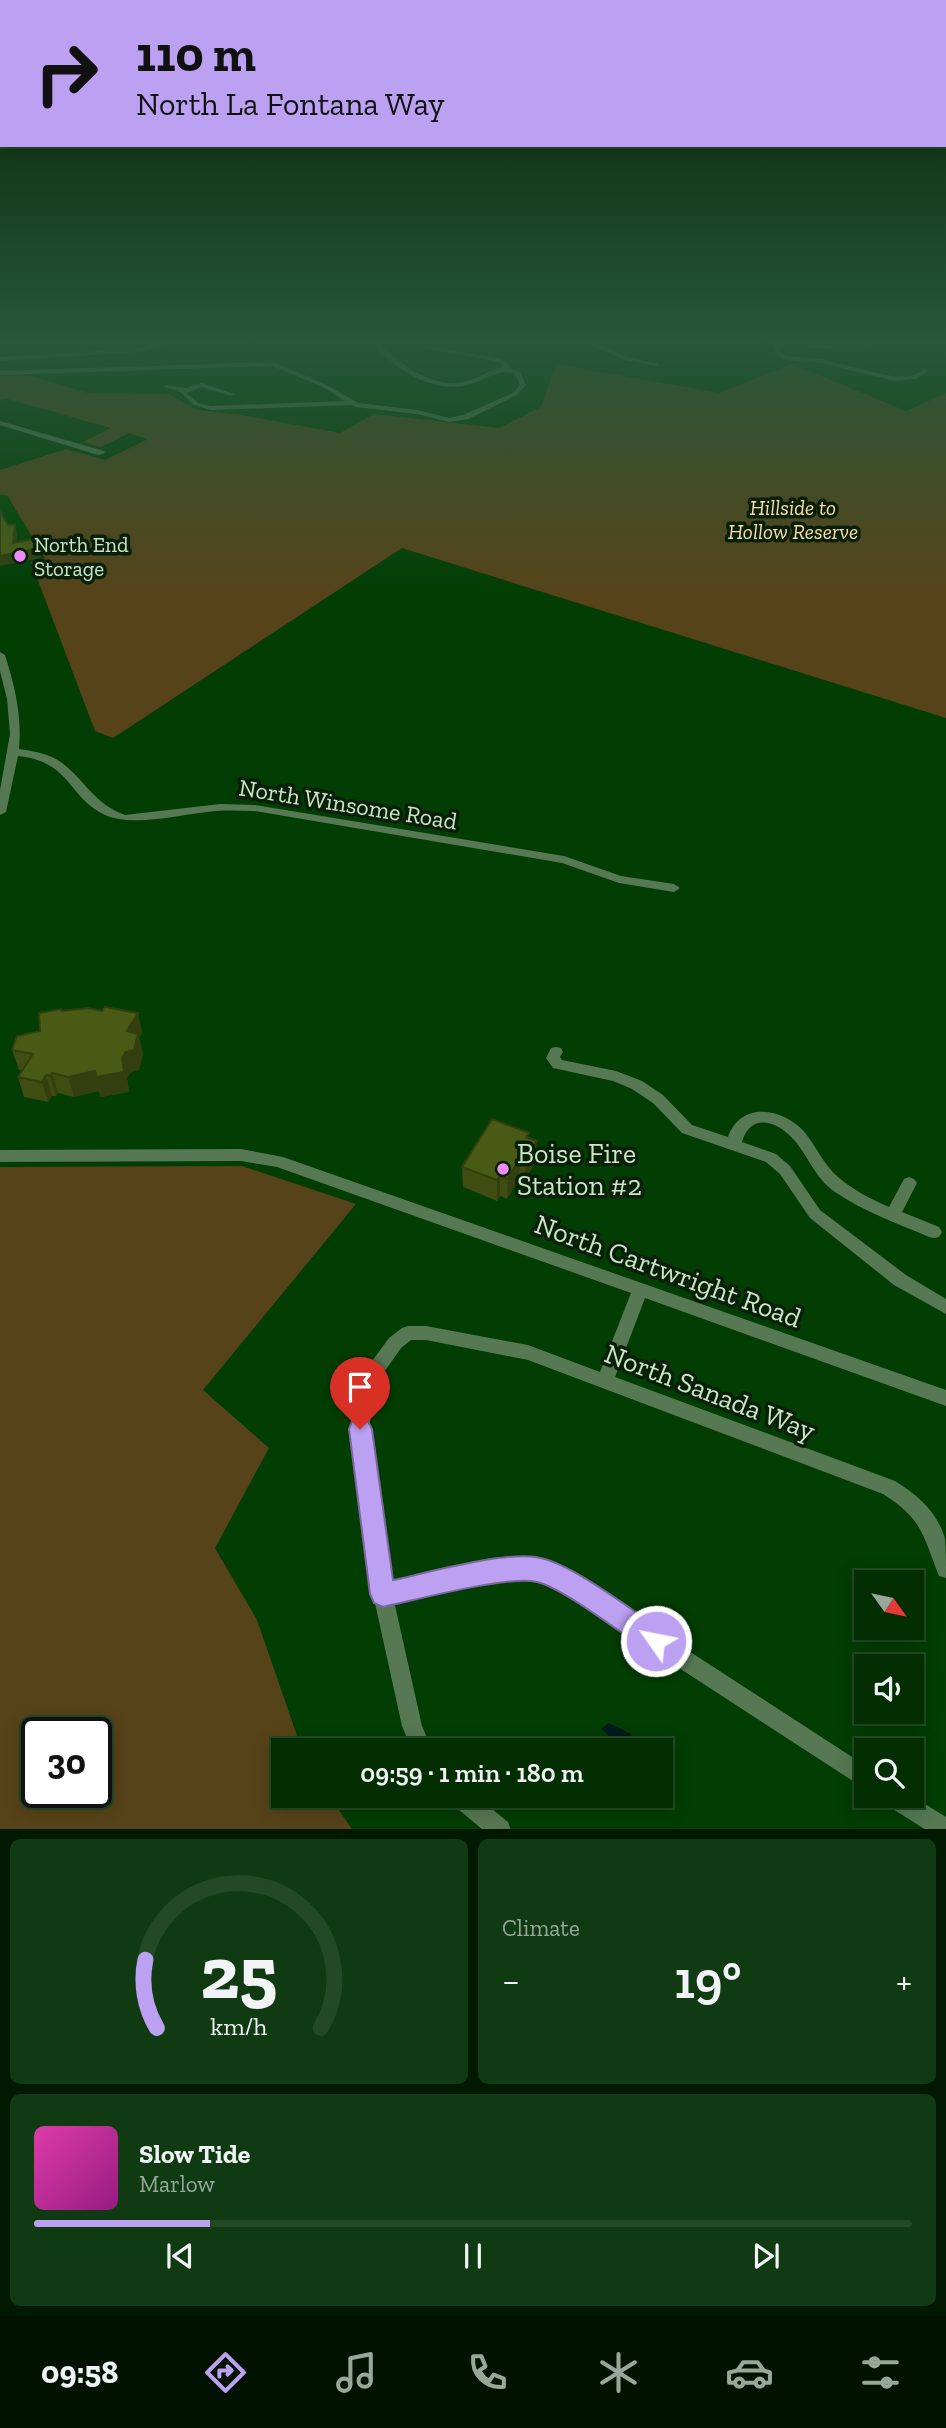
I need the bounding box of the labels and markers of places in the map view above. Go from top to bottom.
place label: North End Storage [34,532,129,581]
marker: North End Storage [12,548,28,564]
place label: Boise Fire Station #2 [517,1137,642,1202]
marker: Boise Fire Station #2 [495,1161,511,1177]
pin [330,1357,390,1429]

